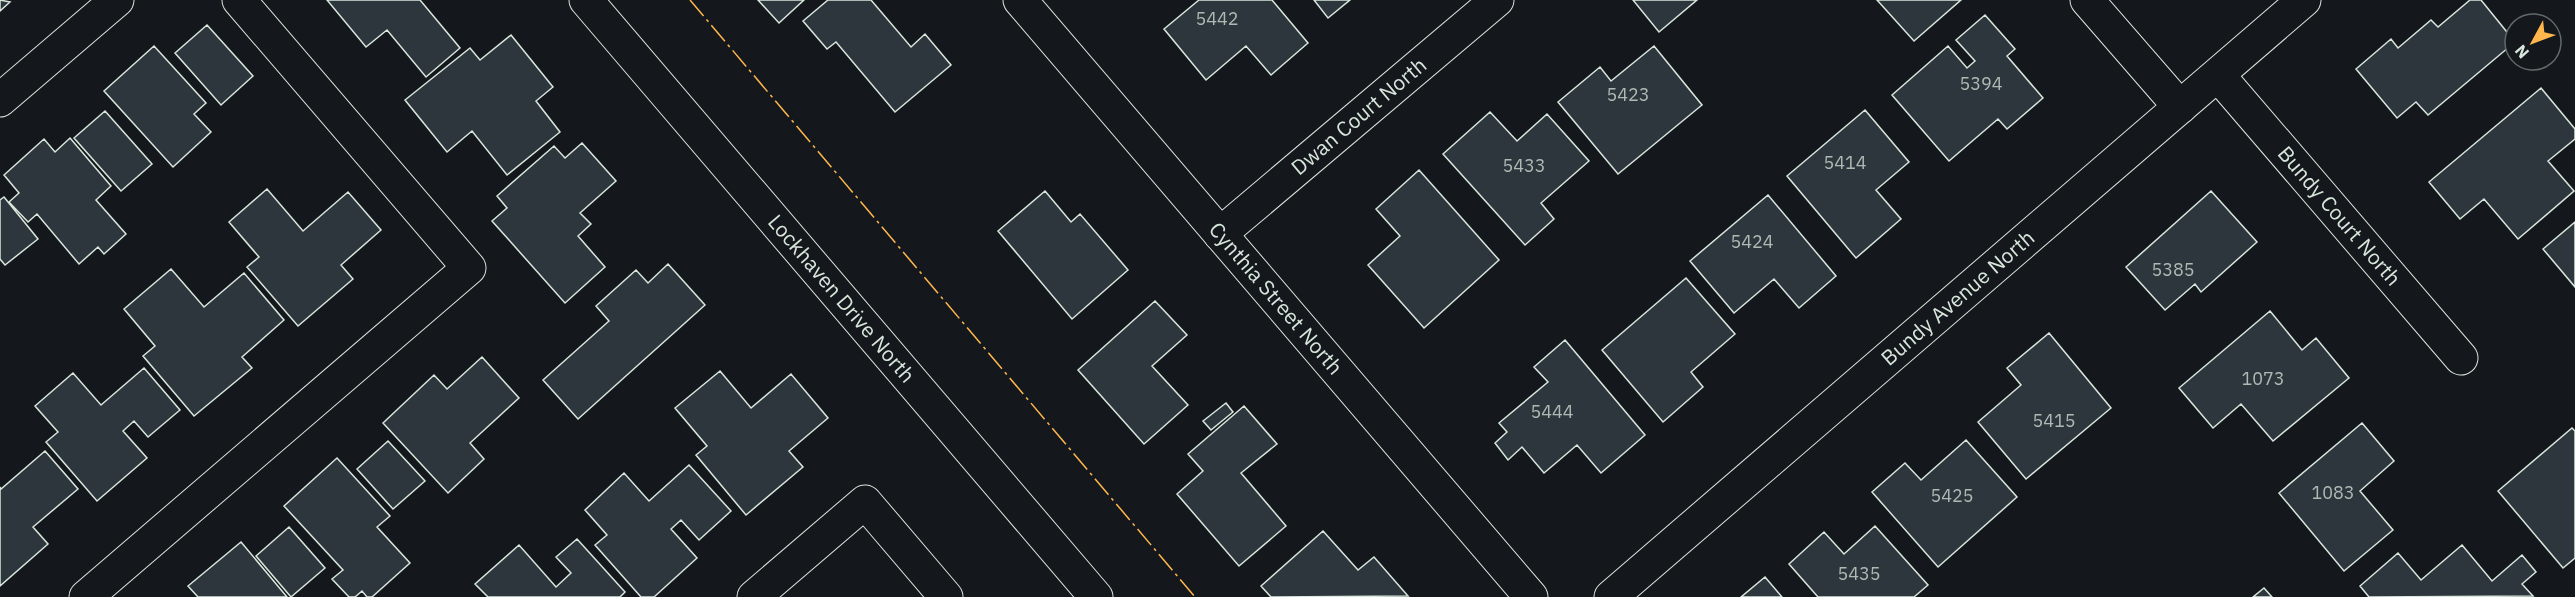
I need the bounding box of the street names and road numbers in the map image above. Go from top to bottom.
street label: Dwan Court North [1285,51,1432,181]
street label: Bundy Court North [2272,140,2408,291]
street label: Lockhaven Drive North [762,208,922,388]
street label: Cynthia Street North [1203,216,1350,380]
street label: Bundy Avenue North [1875,223,2040,371]

